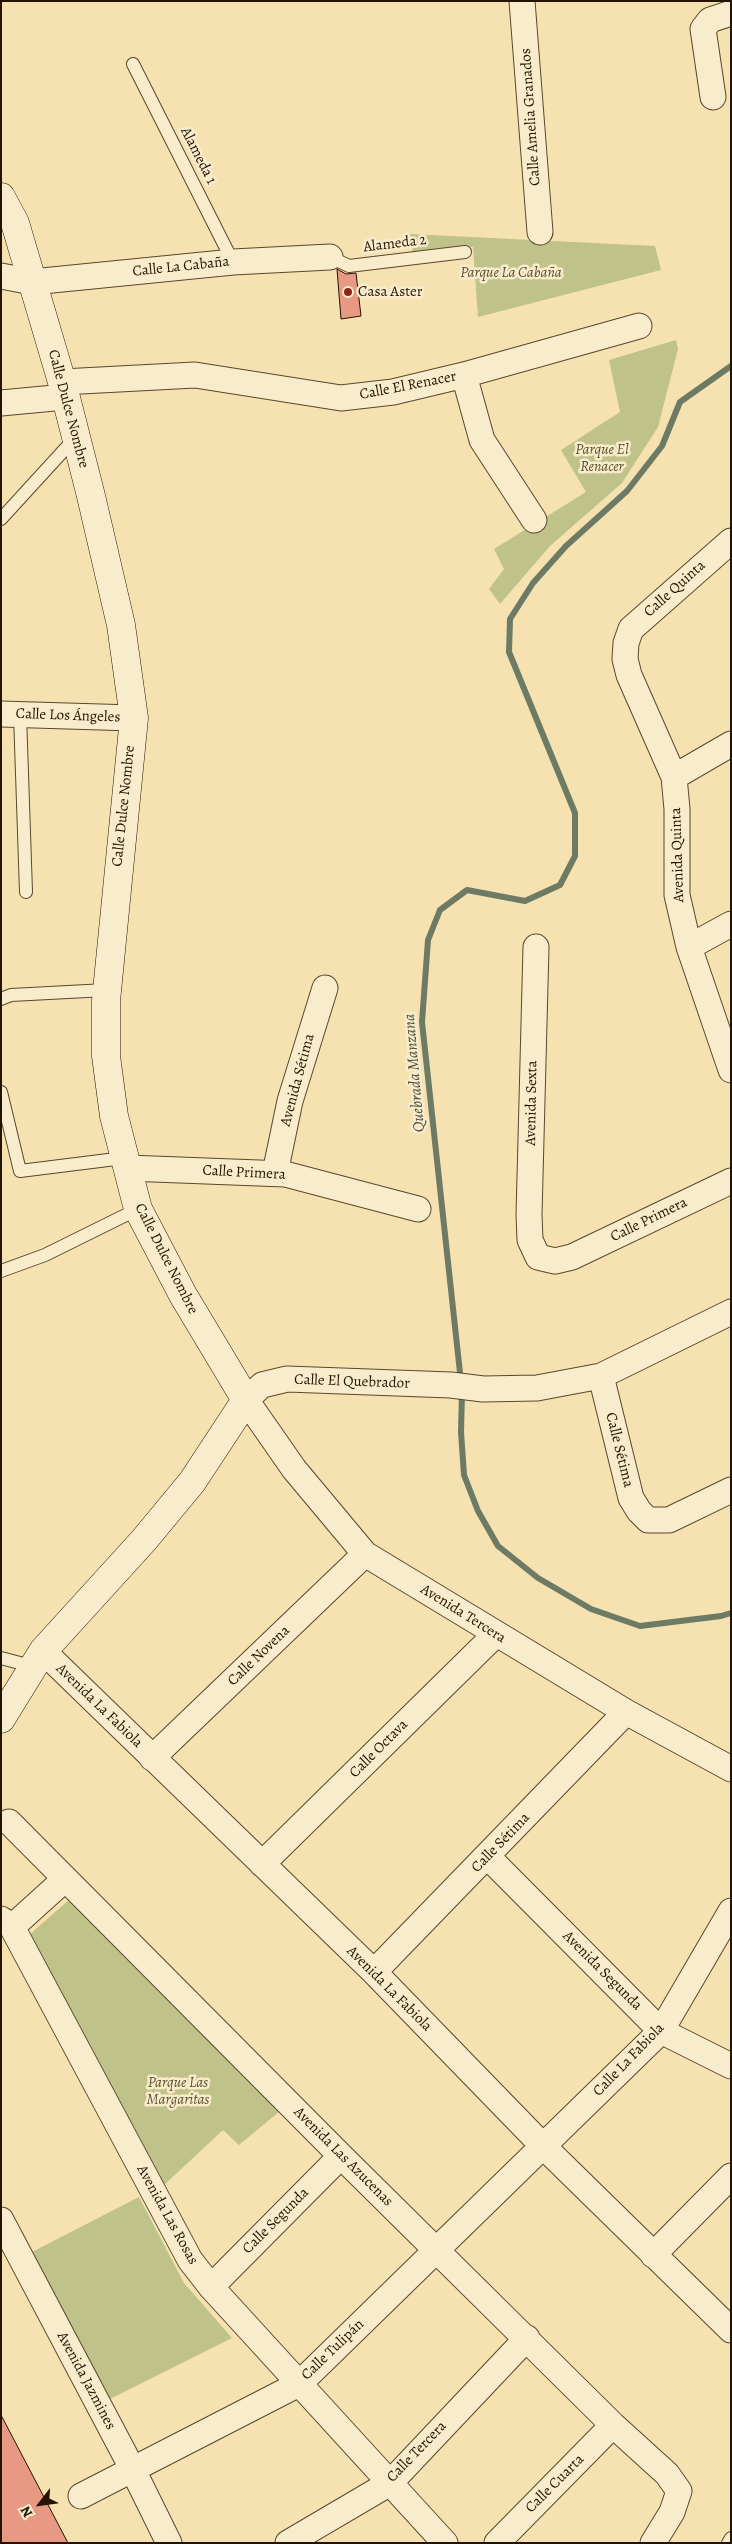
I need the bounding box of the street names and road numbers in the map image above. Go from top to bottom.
street label: Calle Amelia Granados [517,48,545,186]
street label: Alameda 1 [176,125,220,187]
street label: Alameda 2 [362,231,428,257]
street label: Calle La Cabaña [132,253,230,281]
street label: Calle Dulce Nombre [44,348,92,470]
street label: Calle El Renacer [358,368,458,404]
street label: Calle Quinta [641,557,709,621]
street label: Calle Los Ángeles [15,705,121,727]
street label: Calle Dulce Nombre [109,744,139,868]
street label: Avenida Quinta [667,807,689,903]
street label: Avenida Sétima [277,1032,319,1128]
street label: Avenida Sexta [522,1060,542,1146]
street label: Calle Primera [202,1162,286,1184]
street label: Calle Primera [608,1194,690,1246]
street label: Calle Dulce Nombre [130,1201,202,1317]
street label: Calle El Quebrador [294,1371,410,1393]
street label: Calle Sétima [601,1411,637,1489]
street label: Avenida Tercera [417,1581,509,1647]
street label: Calle Novena [224,1622,294,1690]
street label: Avenida La Fabiola [52,1660,146,1752]
street label: Calle Octava [346,1716,412,1782]
street label: Calle Sétima [468,1809,534,1877]
street label: Avenida Segunda [558,1927,646,2015]
street label: Avenida La Fabiola [342,1942,436,2036]
street label: Calle La Fabiola [590,2020,668,2100]
street label: Avenida Las Azucenas [289,2103,397,2211]
street label: Avenida Las Rosas [132,2162,202,2268]
street label: Calle Segunda [239,2184,313,2258]
street label: Calle Tulipán [298,2316,368,2384]
street label: Avenida Jazmines [53,2329,119,2433]
street label: Calle Tercera [383,2418,451,2486]
street label: Calle Cuarta [522,2451,588,2517]

